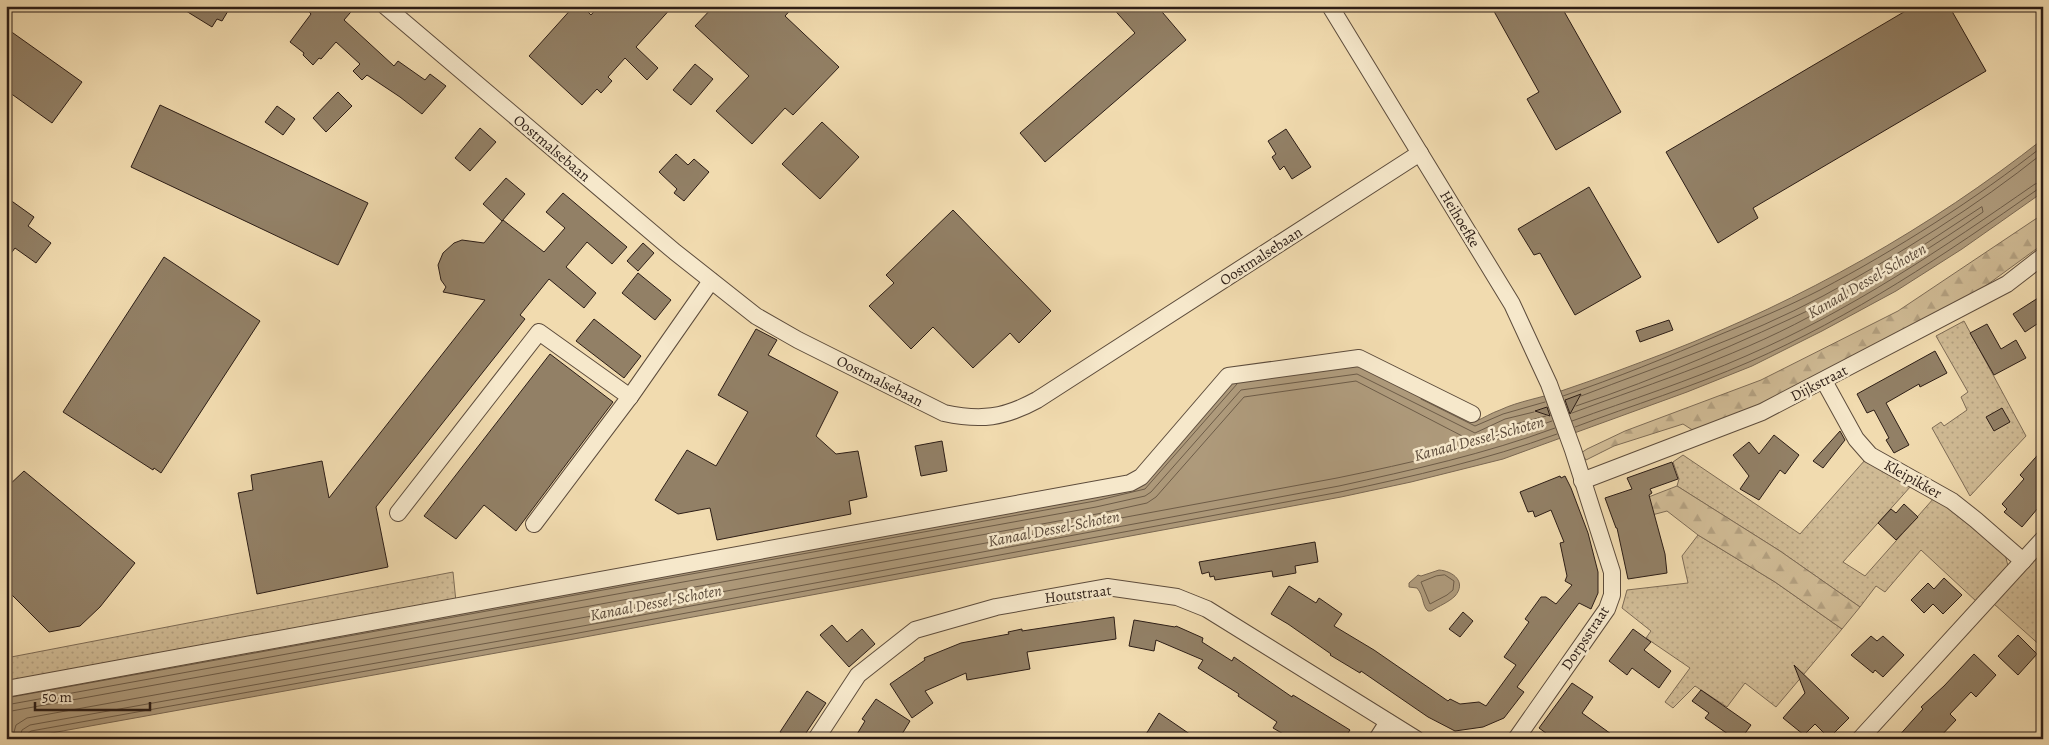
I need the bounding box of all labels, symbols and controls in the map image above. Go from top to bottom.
street label: Oostmalsebaan [509,110,595,186]
street label: Heihoefke [1435,187,1485,251]
street label: Oostmalsebaan [1216,222,1306,290]
water label: Kanaal Dessel-Schoten [1804,238,1930,324]
street label: Oostmalsebaan [833,351,927,411]
street label: Dijkstraat [1787,360,1851,406]
water label: Kanaal Dessel-Schoten [1412,411,1546,467]
street label: Kleipikker [1880,455,1946,503]
water label: Kanaal Dessel-Schoten [986,505,1122,553]
water label: Kanaal Dessel-Schoten [588,579,724,627]
street label: Houtstraat [1043,580,1113,608]
street label: Dorpsstraat [1556,602,1614,674]
scale bar [35,680,150,712]
text: 50 m [42,687,72,707]

